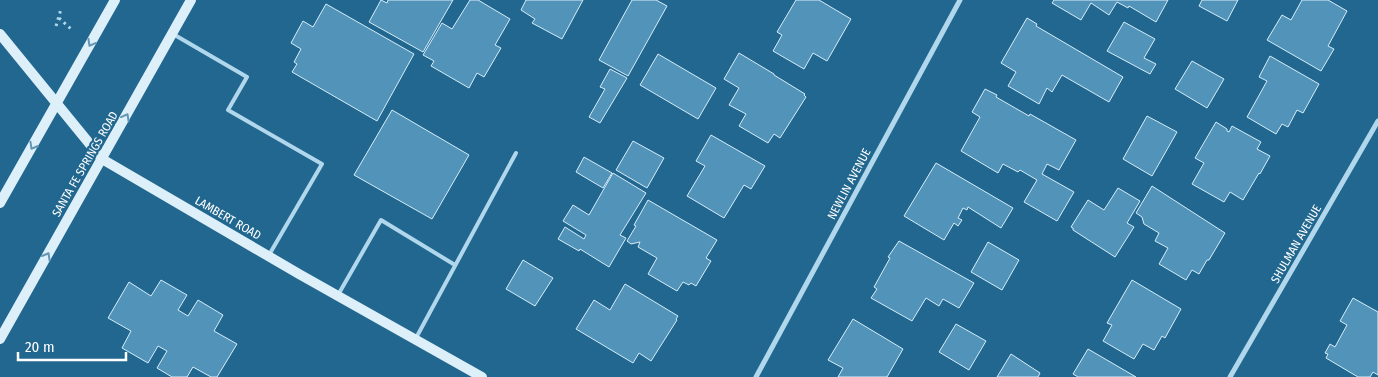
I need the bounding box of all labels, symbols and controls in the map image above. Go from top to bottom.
one-way arrow [88,37,98,46]
street label: SANTA FE SPRINGS ROAD [49,109,121,219]
one-way arrow [120,113,130,122]
one-way arrow [29,141,39,150]
street label: NEWLIN AVENUE [824,146,874,222]
street label: LAMBERT ROAD [192,193,264,243]
street label: SHULMAN AVENUE [1268,202,1324,286]
one-way arrow [41,253,51,262]
scale bar [18,330,125,362]
text: 20 m [25,338,55,356]

